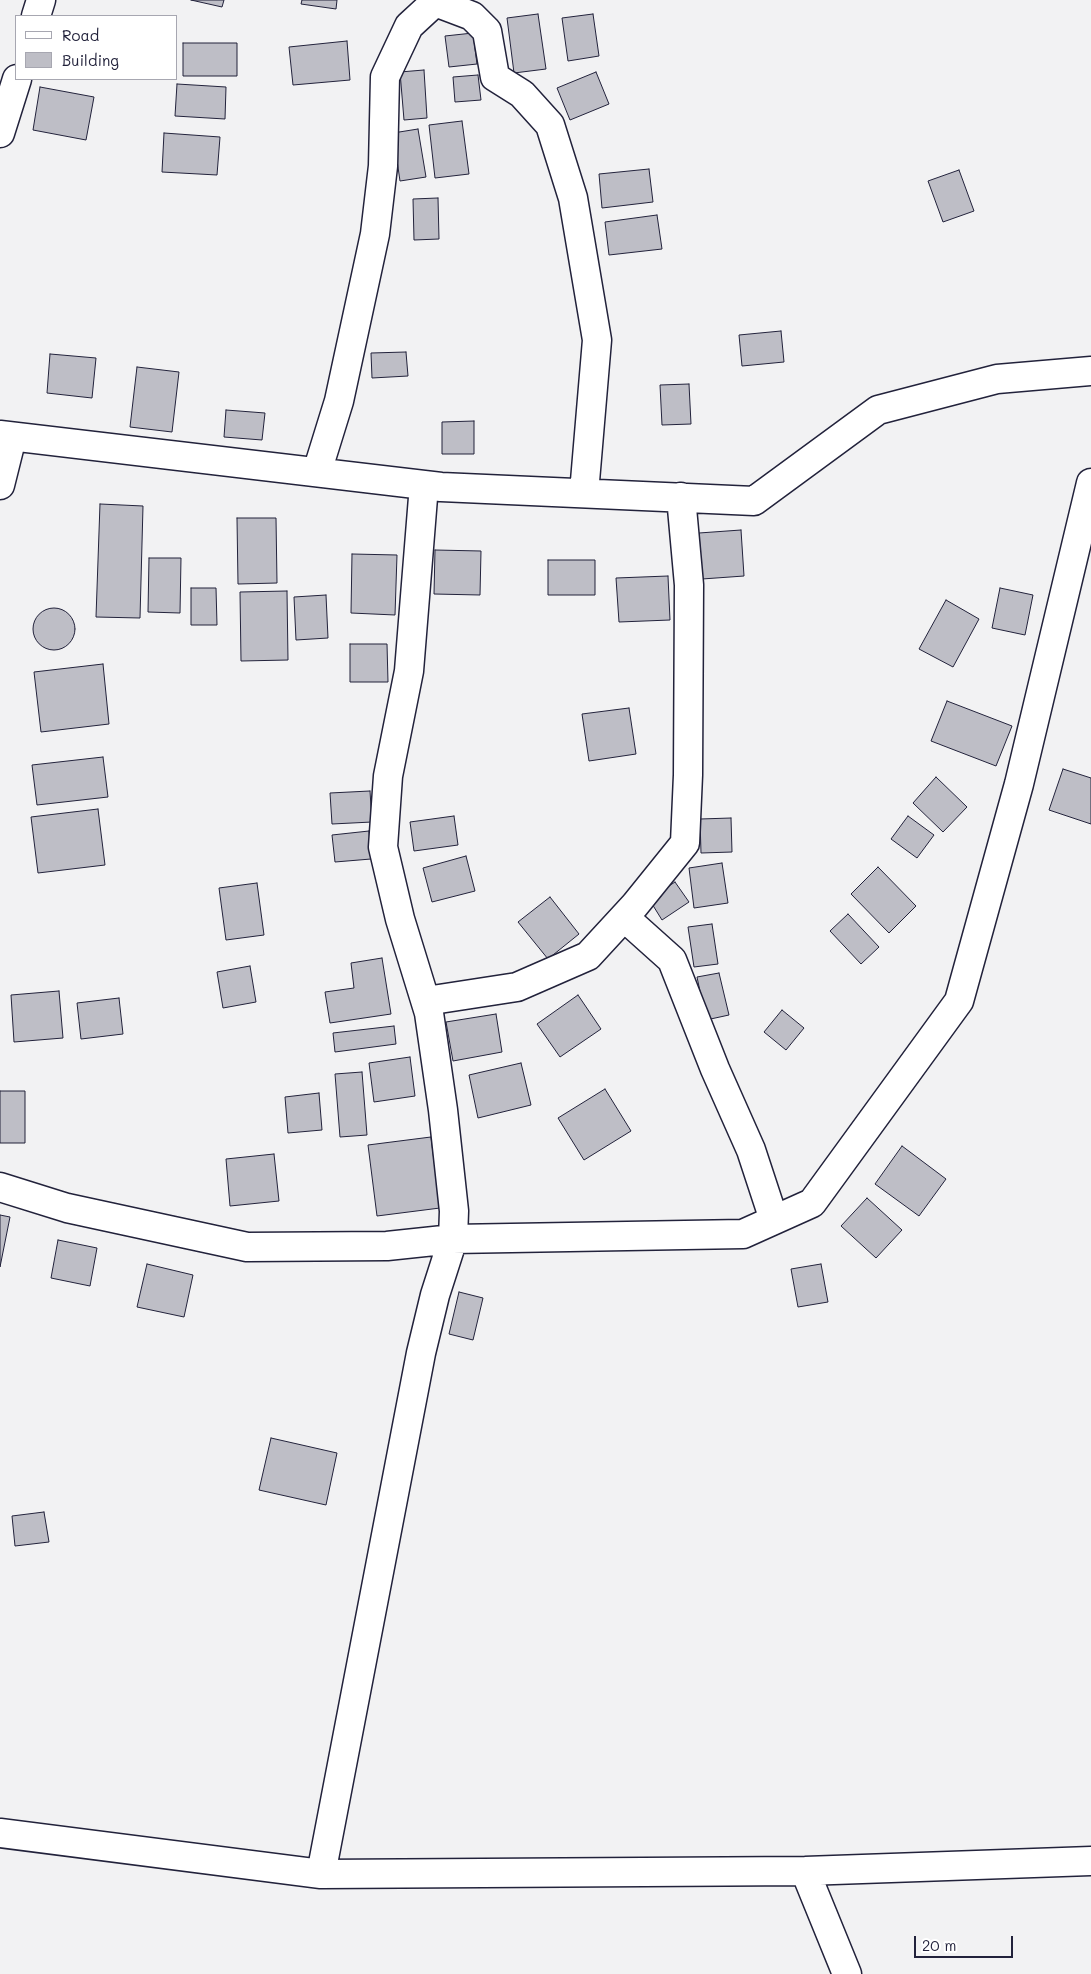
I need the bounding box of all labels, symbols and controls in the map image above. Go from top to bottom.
legend [15,15,178,80]
text: Road [62,25,99,45]
text: Building [62,50,119,70]
scale bar [916,1926,1015,1958]
text: 20 m [922,1935,956,1955]

